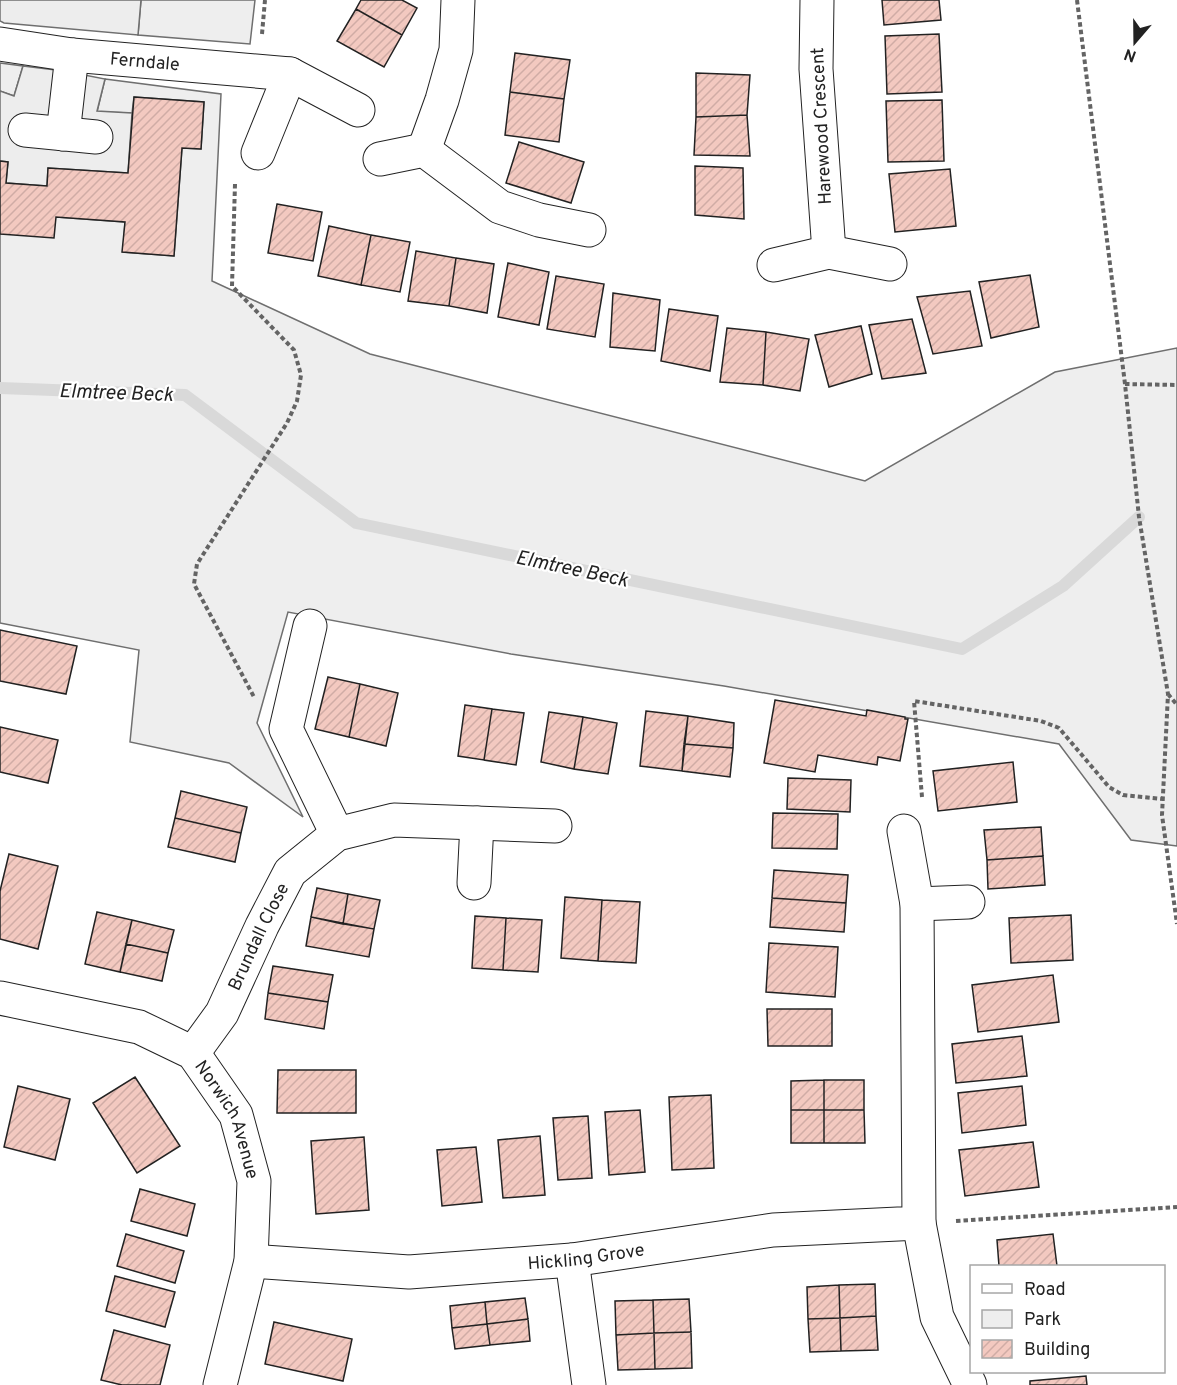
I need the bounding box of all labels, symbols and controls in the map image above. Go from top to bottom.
north arrow [1105,12,1165,72]
text: N [1122,43,1139,66]
street label: Harewood Crescent [807,47,838,205]
street label: Ferndale [109,48,181,77]
water label: Elmtree Beck [58,379,174,409]
water label: Elmtree Beck [513,545,631,595]
street label: Brundall Close [224,879,295,995]
street label: Norwich Avenue [189,1056,263,1182]
street label: Hickling Grove [527,1239,646,1276]
legend [970,1265,1165,1373]
text: Road [1024,1279,1066,1302]
text: Park [1024,1309,1061,1332]
text: Building [1024,1339,1090,1362]

